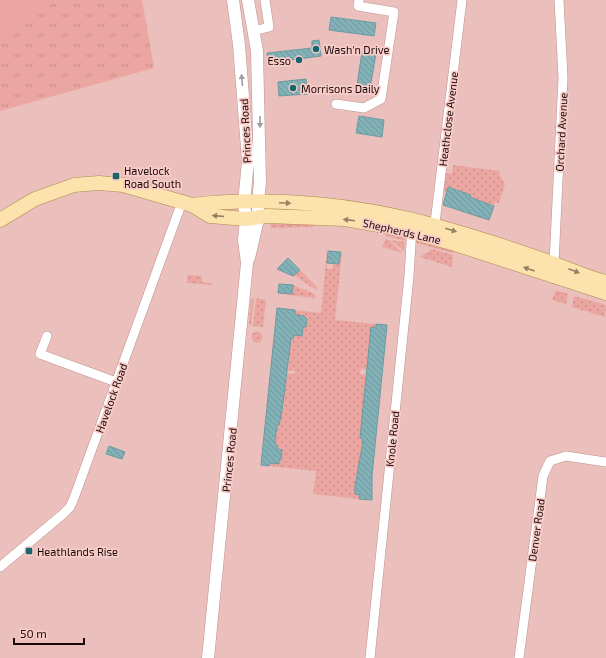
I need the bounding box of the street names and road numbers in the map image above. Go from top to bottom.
street label: Heathclose Avenue [436,71,460,167]
street label: Orchard Avenue [552,92,570,172]
street label: Princes Road [237,98,253,164]
street label: Shepherds Lane [362,216,442,246]
street label: Havelock Road [92,361,130,435]
street label: Knole Road [383,410,401,468]
street label: Princes Road [219,427,239,493]
street label: Denver Road [525,498,547,562]

